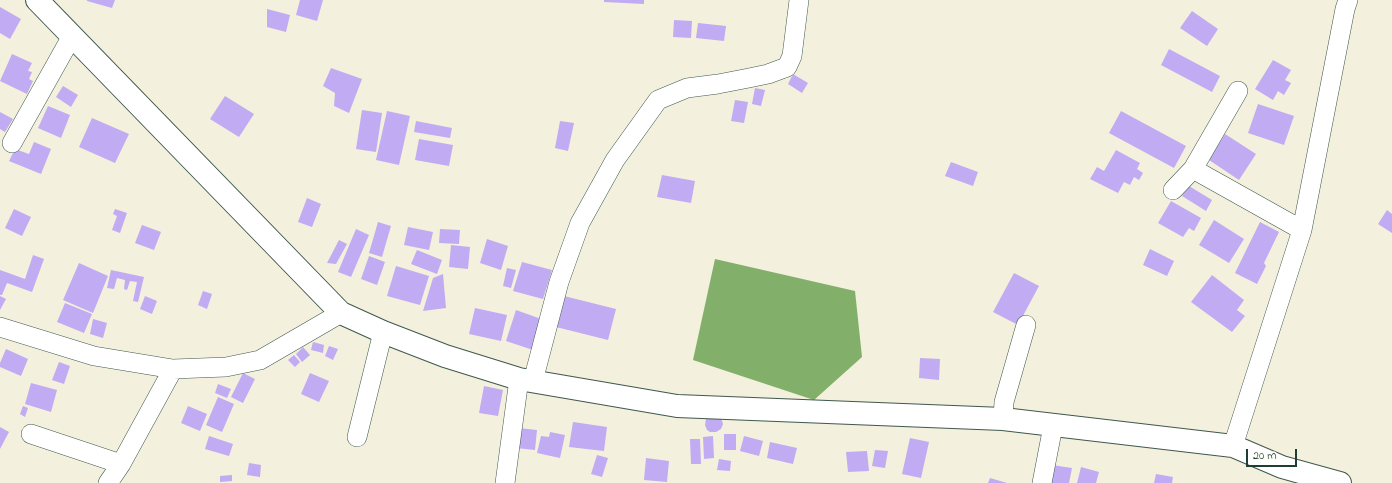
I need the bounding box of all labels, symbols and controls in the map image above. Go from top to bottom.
scale bar [1248,441,1299,467]
text: 20 m [1253,447,1276,465]

